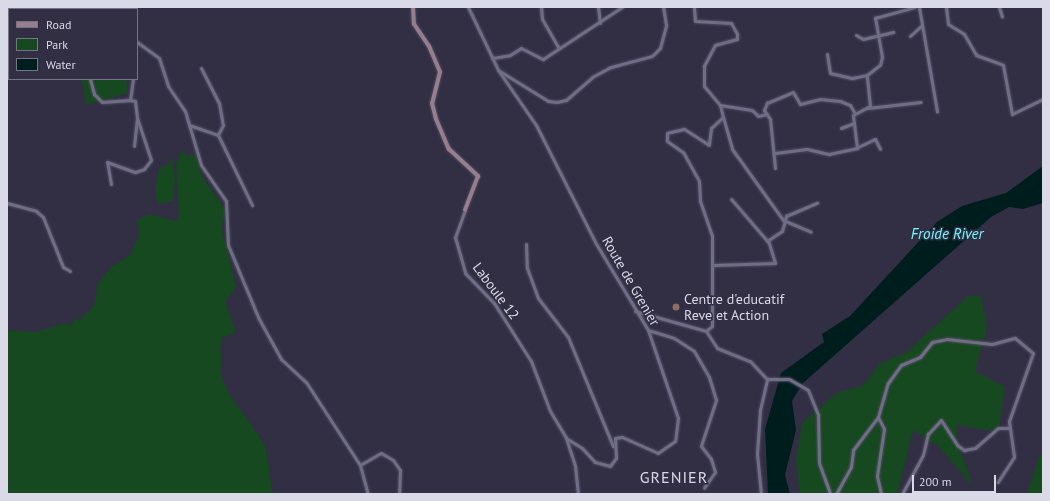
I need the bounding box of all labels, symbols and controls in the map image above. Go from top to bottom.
legend [8,8,138,80]
text: Road [46,17,71,32]
text: Park [46,37,68,52]
text: Water [46,57,76,72]
water label: Froide River [911,225,983,243]
street label: Route de Grenier [599,233,663,329]
street label: Laboule 12 [469,259,523,323]
place label: Centre d'educatif Reve et Action [684,291,784,324]
marker: Centre d'educatif Reve et Action [671,302,681,312]
district label: GRENIER [640,467,708,487]
scale bar [914,467,998,493]
text: 200 m [919,474,952,489]

